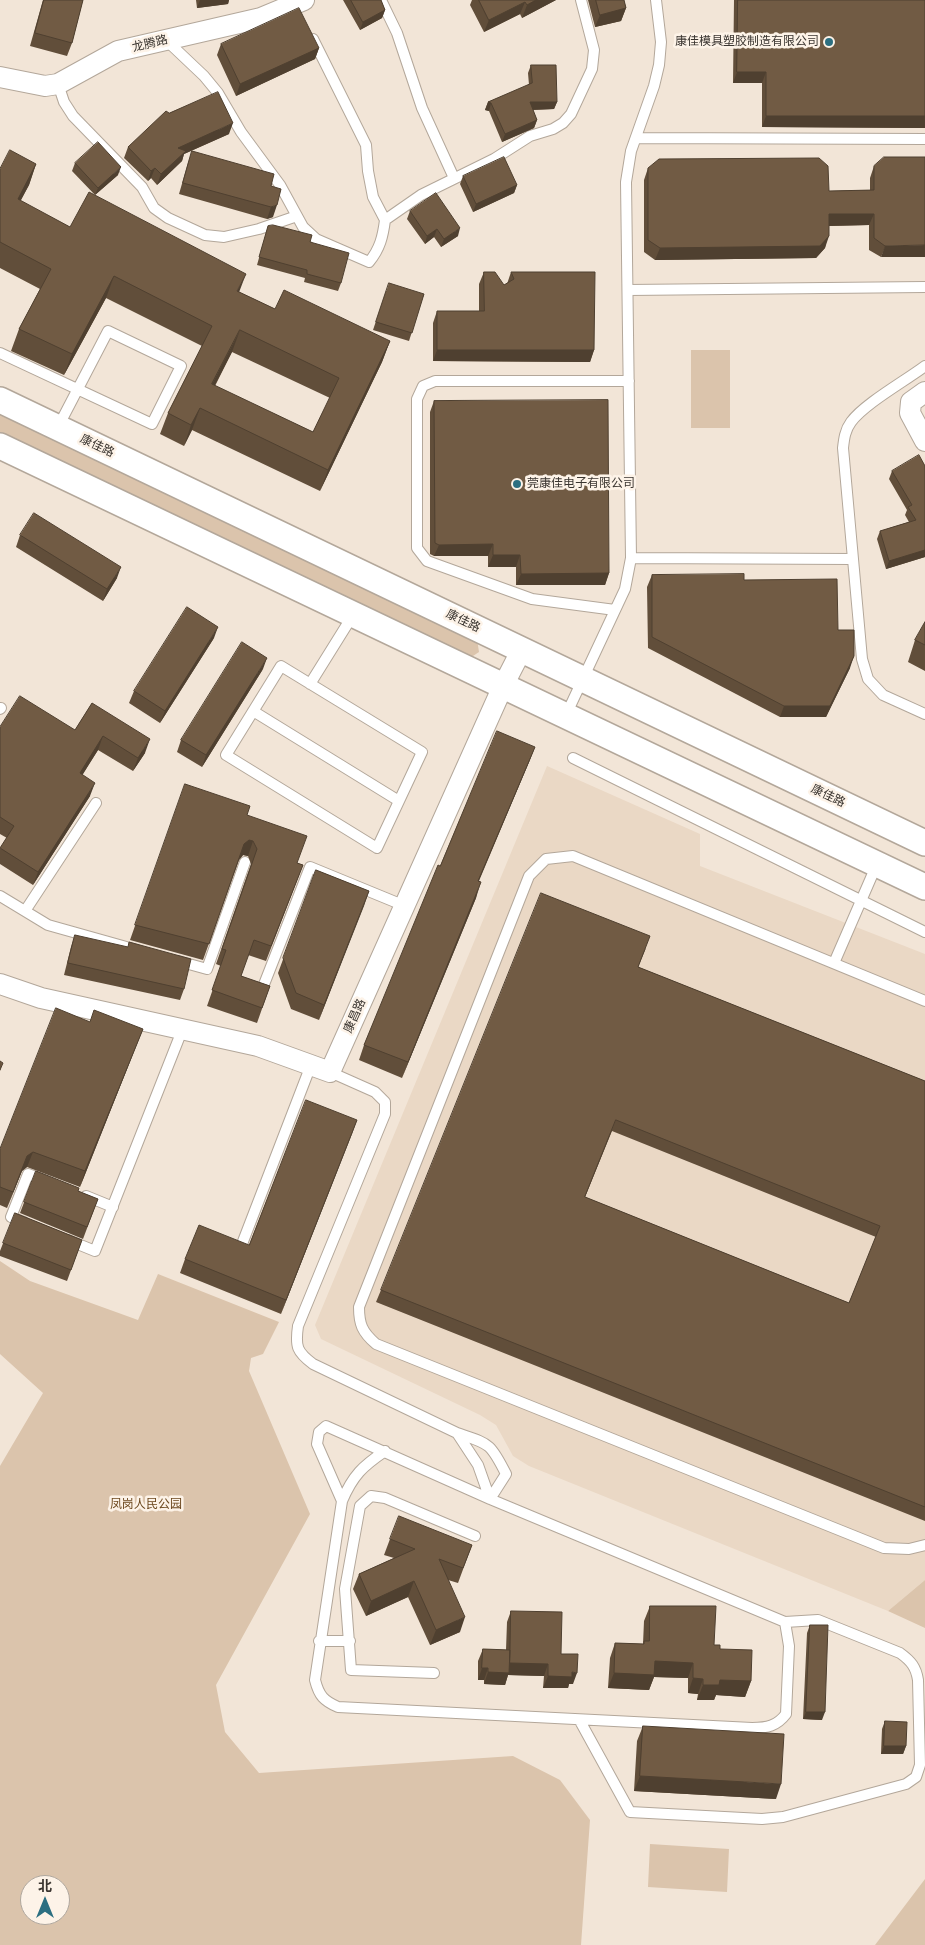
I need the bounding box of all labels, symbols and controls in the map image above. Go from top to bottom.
street label: 龙腾路 [131,33,169,55]
place label: 康佳模具塑胶制造有限公司 [675,35,819,49]
marker: 康佳模具塑胶制造有限公司 [823,36,835,48]
street label: 康佳路 [78,432,116,460]
place label: 莞康佳电子有限公司 [527,477,635,491]
marker: 莞康佳电子有限公司 [511,478,523,490]
street label: 康佳路 [444,607,482,635]
street label: 康佳路 [809,782,847,810]
street label: 康昌路 [341,997,369,1035]
park label: 凤岗人民公园 [110,1498,182,1512]
north arrow [20,1875,70,1925]
text: 北 [38,1876,52,1895]

